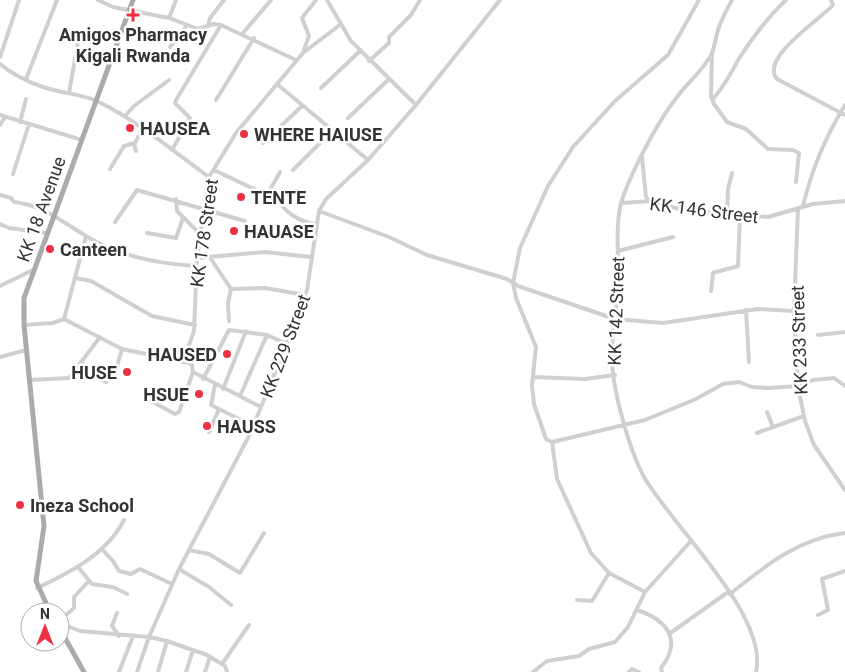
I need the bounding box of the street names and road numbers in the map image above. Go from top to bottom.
street label: KK 18 Avenue [12,153,70,265]
street label: KK 178 Street [186,177,222,289]
street label: KK 146 Street [648,193,760,227]
street label: KK 142 Street [604,256,628,366]
street label: KK 233 Street [787,285,811,395]
street label: KK 229 Street [256,291,314,401]

